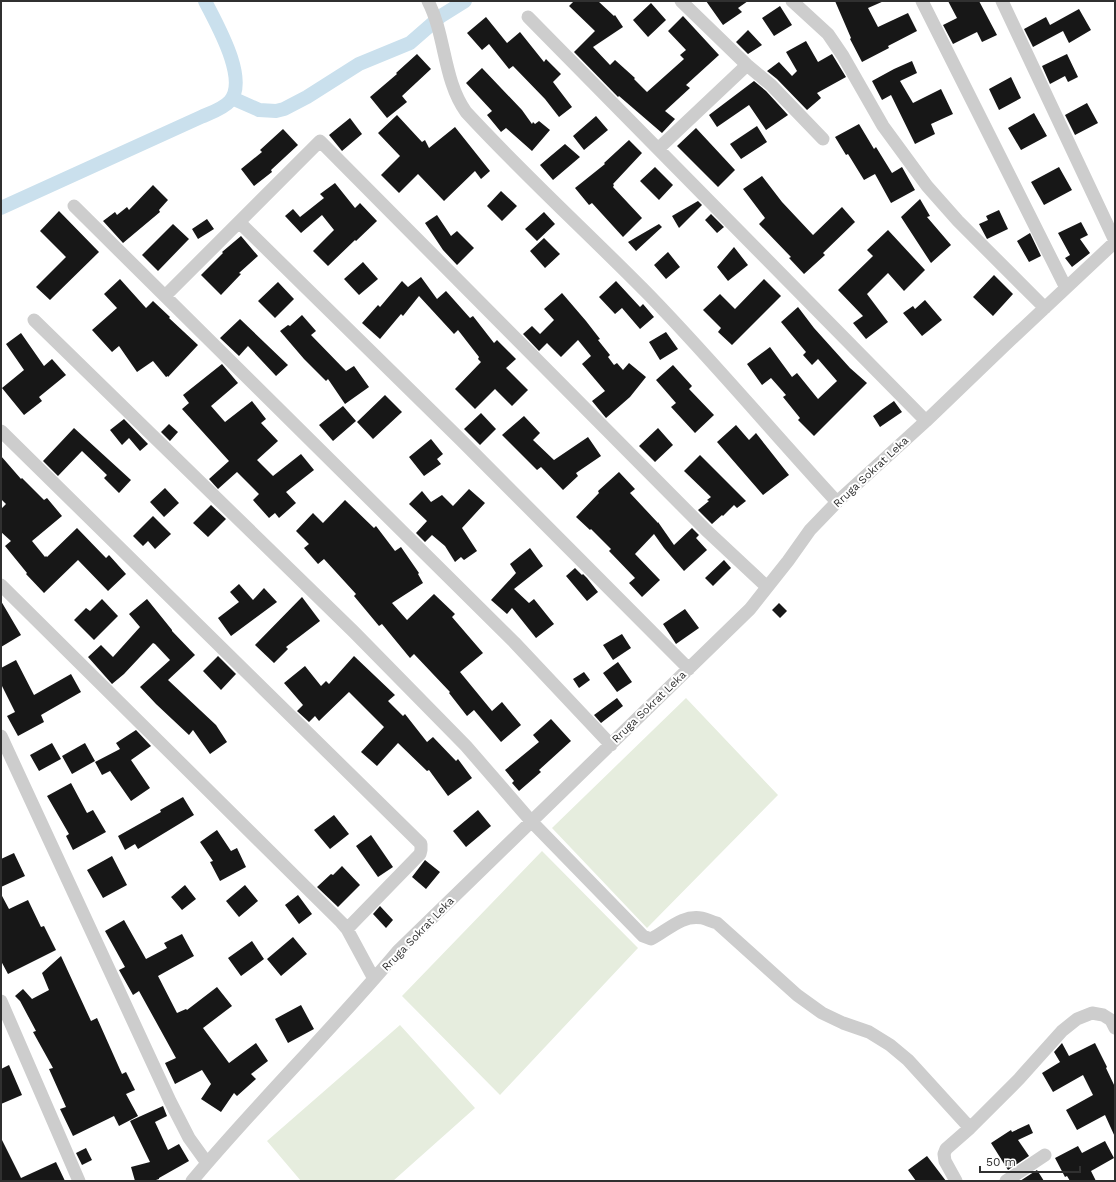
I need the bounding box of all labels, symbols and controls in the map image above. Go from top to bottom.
street label: Rruga Sokrat Leka [831,434,911,510]
street label: Rruga Sokrat Leka [609,668,689,746]
street label: Rruga Sokrat Leka [379,894,457,974]
scale bar [980,1148,1080,1174]
text: 50 m [986,1155,1016,1169]

